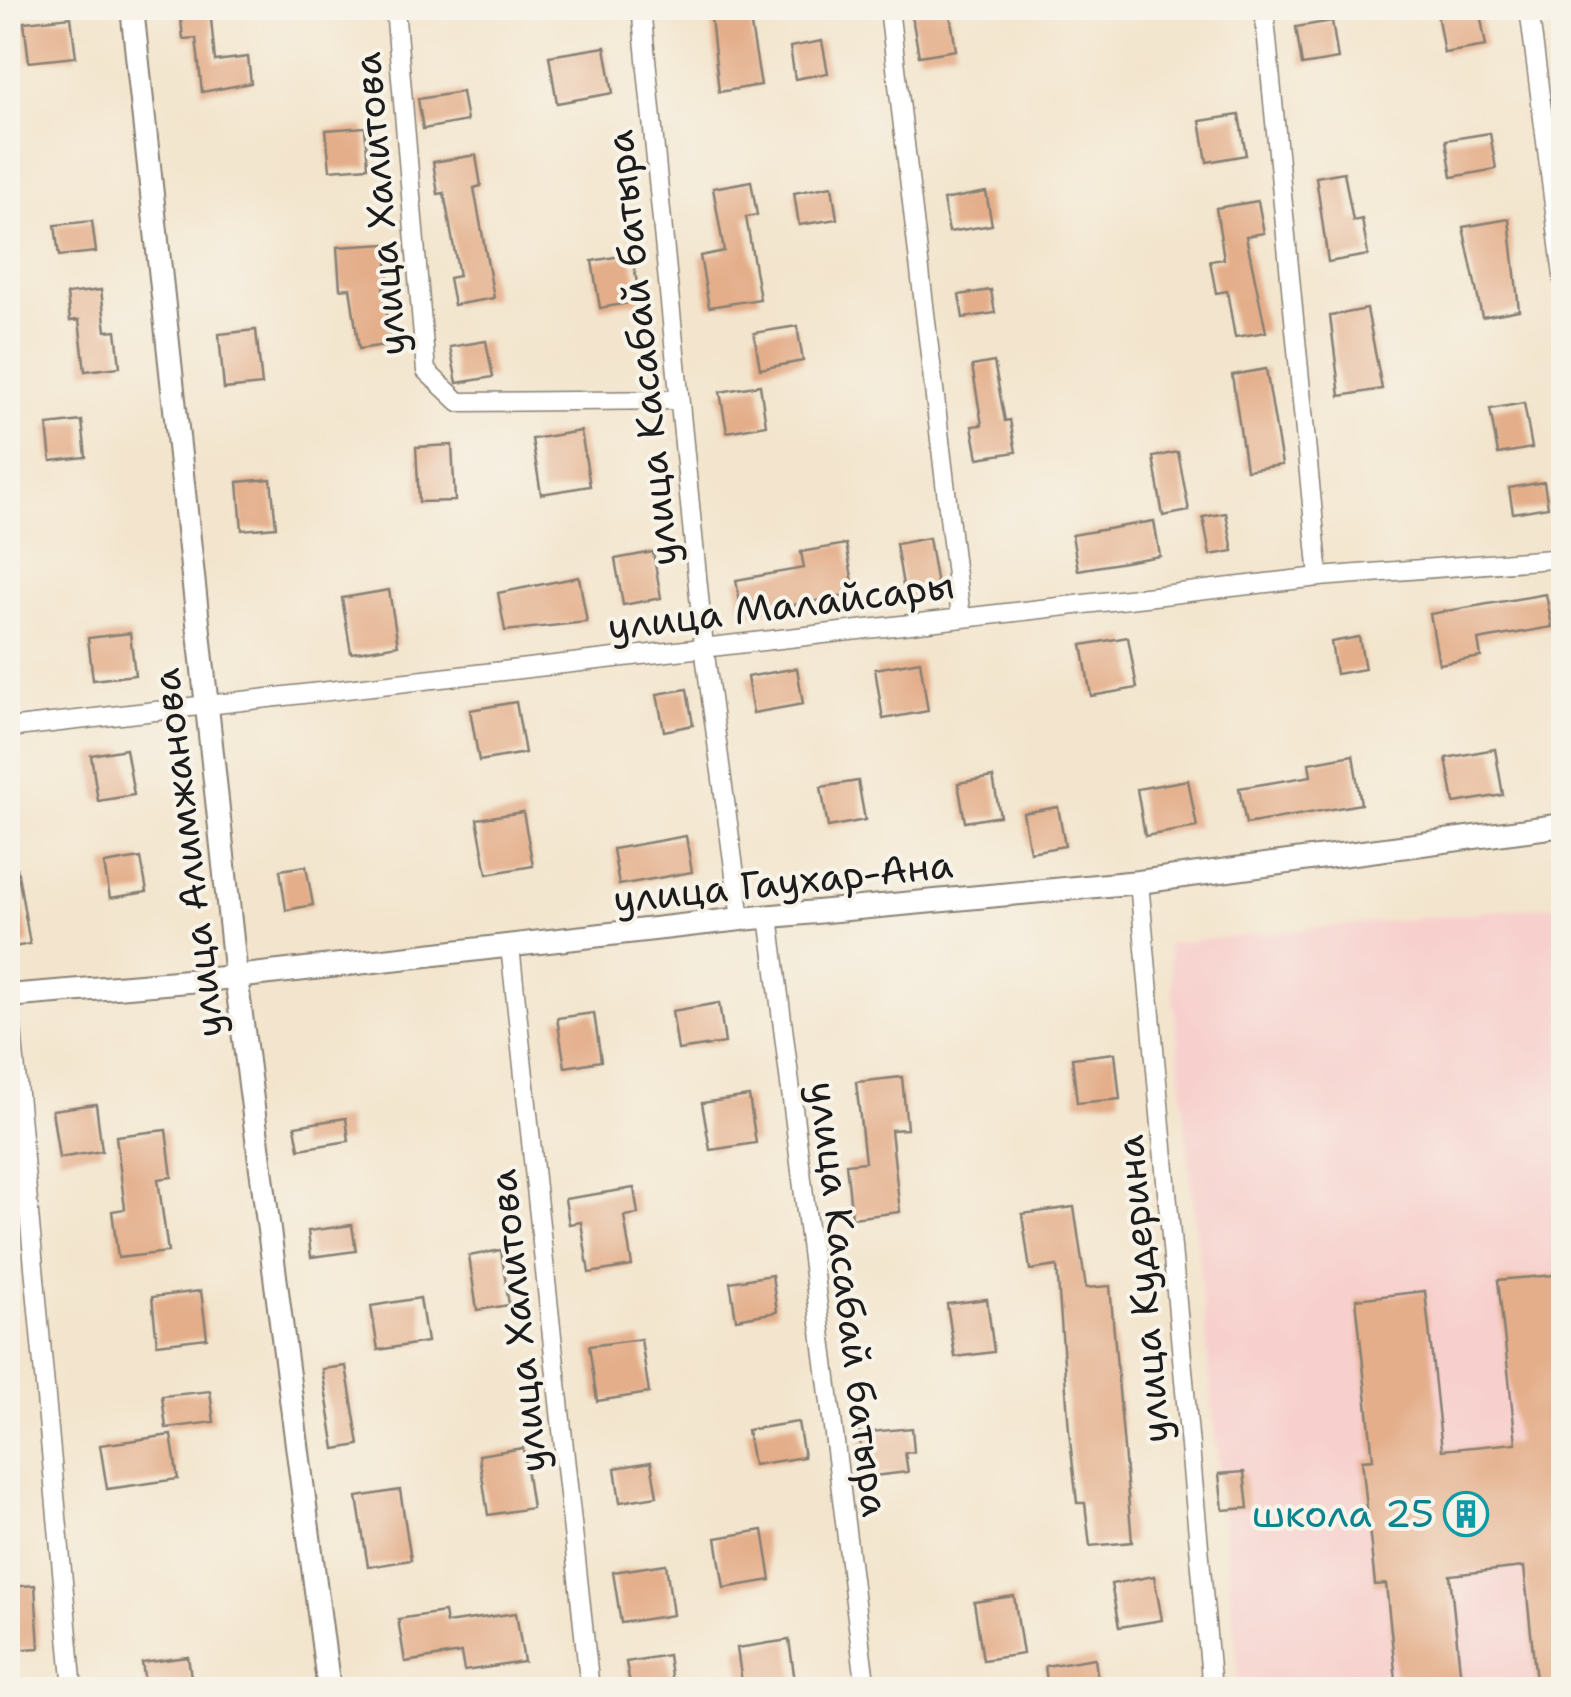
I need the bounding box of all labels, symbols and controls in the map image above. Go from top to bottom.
street label: улица Халитова [341,50,418,358]
street label: улица Касабай батыра [593,127,690,568]
street label: улица Малайсары [605,559,957,652]
street label: улица Алимжанова [140,665,235,1040]
street label: улица Гаухар-Ана [611,838,956,925]
street label: улица Касабай батыра [798,1079,902,1520]
street label: улица Кудерина [1104,1133,1181,1445]
street label: улица Халитова [476,1167,559,1475]
place label: школа 25 [1252,1488,1434,1539]
building icon: школа 25 [1443,1491,1489,1537]

